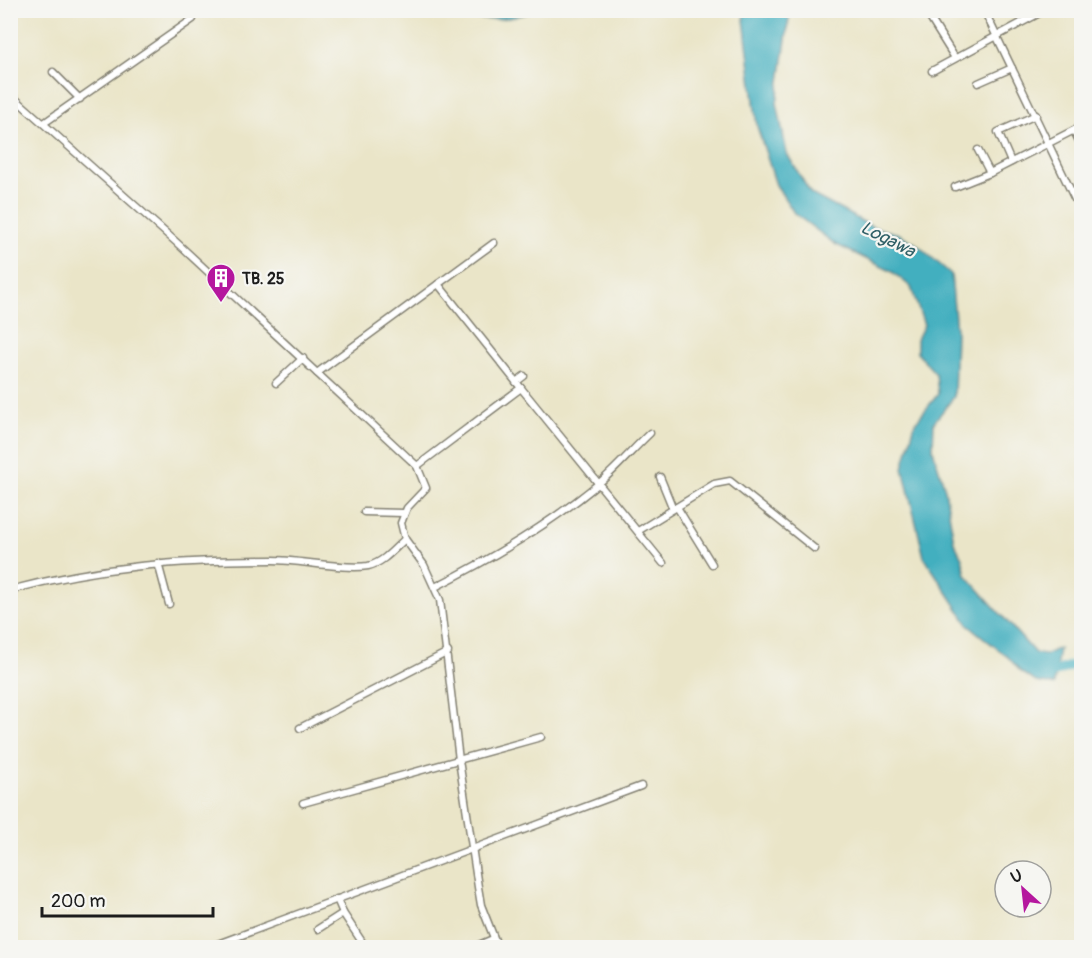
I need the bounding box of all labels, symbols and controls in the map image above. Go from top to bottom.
water label: Logawa [857,216,920,264]
building icon: TB. 25 [205,262,237,304]
place label: TB. 25 [241,269,285,289]
north arrow [993,859,1053,919]
text: U [1007,865,1026,888]
scale bar [42,880,213,918]
text: 200 m [51,890,106,913]

